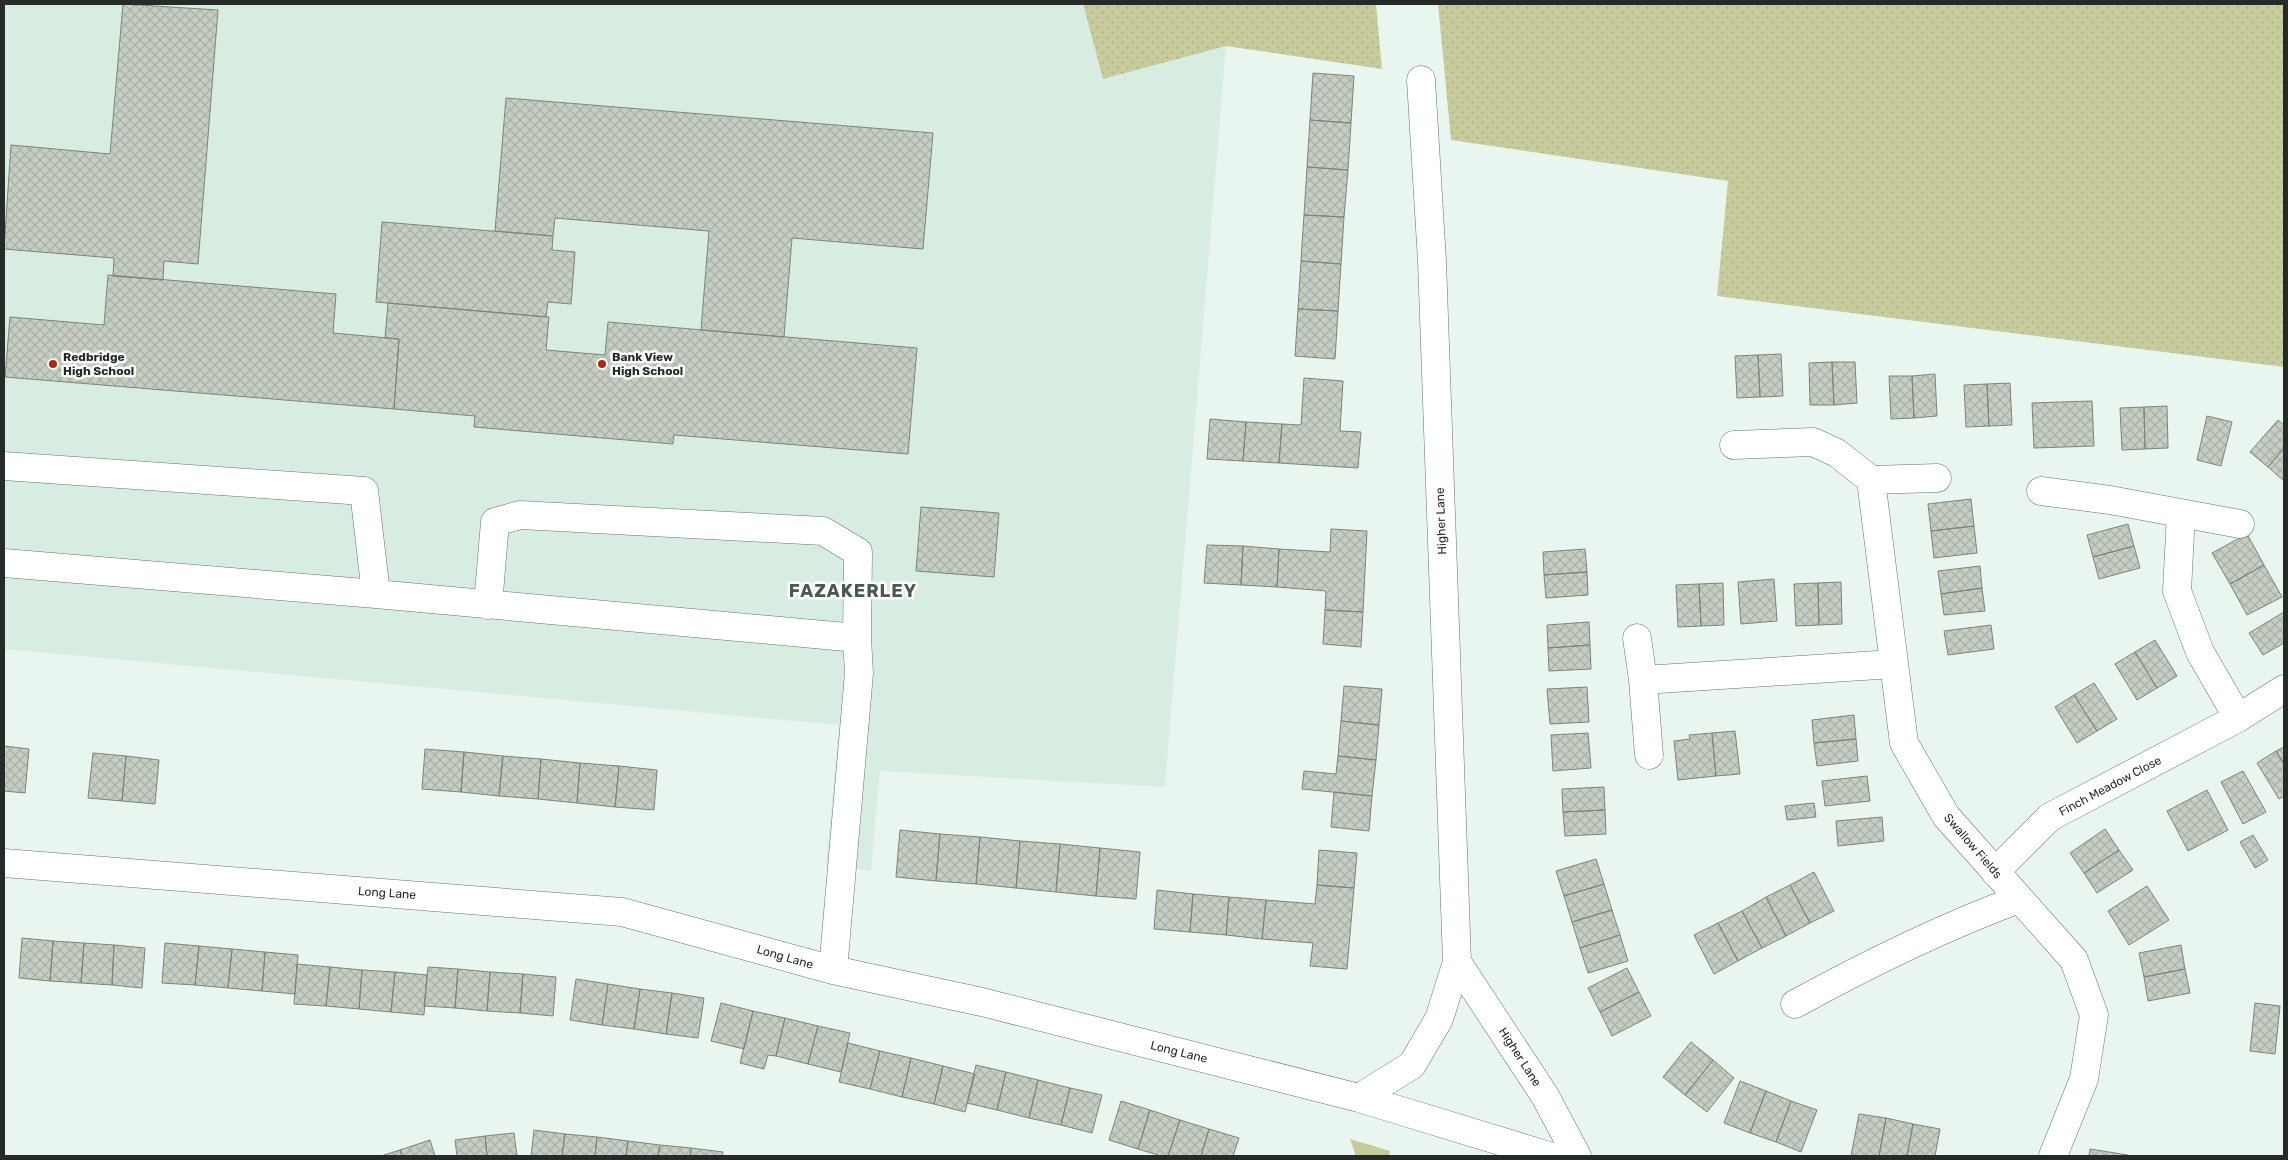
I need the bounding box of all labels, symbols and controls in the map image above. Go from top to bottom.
place label: Redbridge High School [63,350,134,378]
place label: Bank View High School [612,350,683,378]
marker: Redbridge High School [47,358,59,370]
marker: Bank View High School [596,358,608,370]
street label: Higher Lane [1433,487,1449,555]
district label: FAZAKERLEY [789,580,917,602]
street label: Finch Meadow Close [2057,753,2164,819]
street label: Swallow Fields [1941,811,2005,881]
street label: Long Lane [357,884,417,902]
street label: Long Lane [755,942,815,972]
street label: Higher Lane [1496,1025,1544,1089]
street label: Long Lane [1149,1038,1209,1066]

